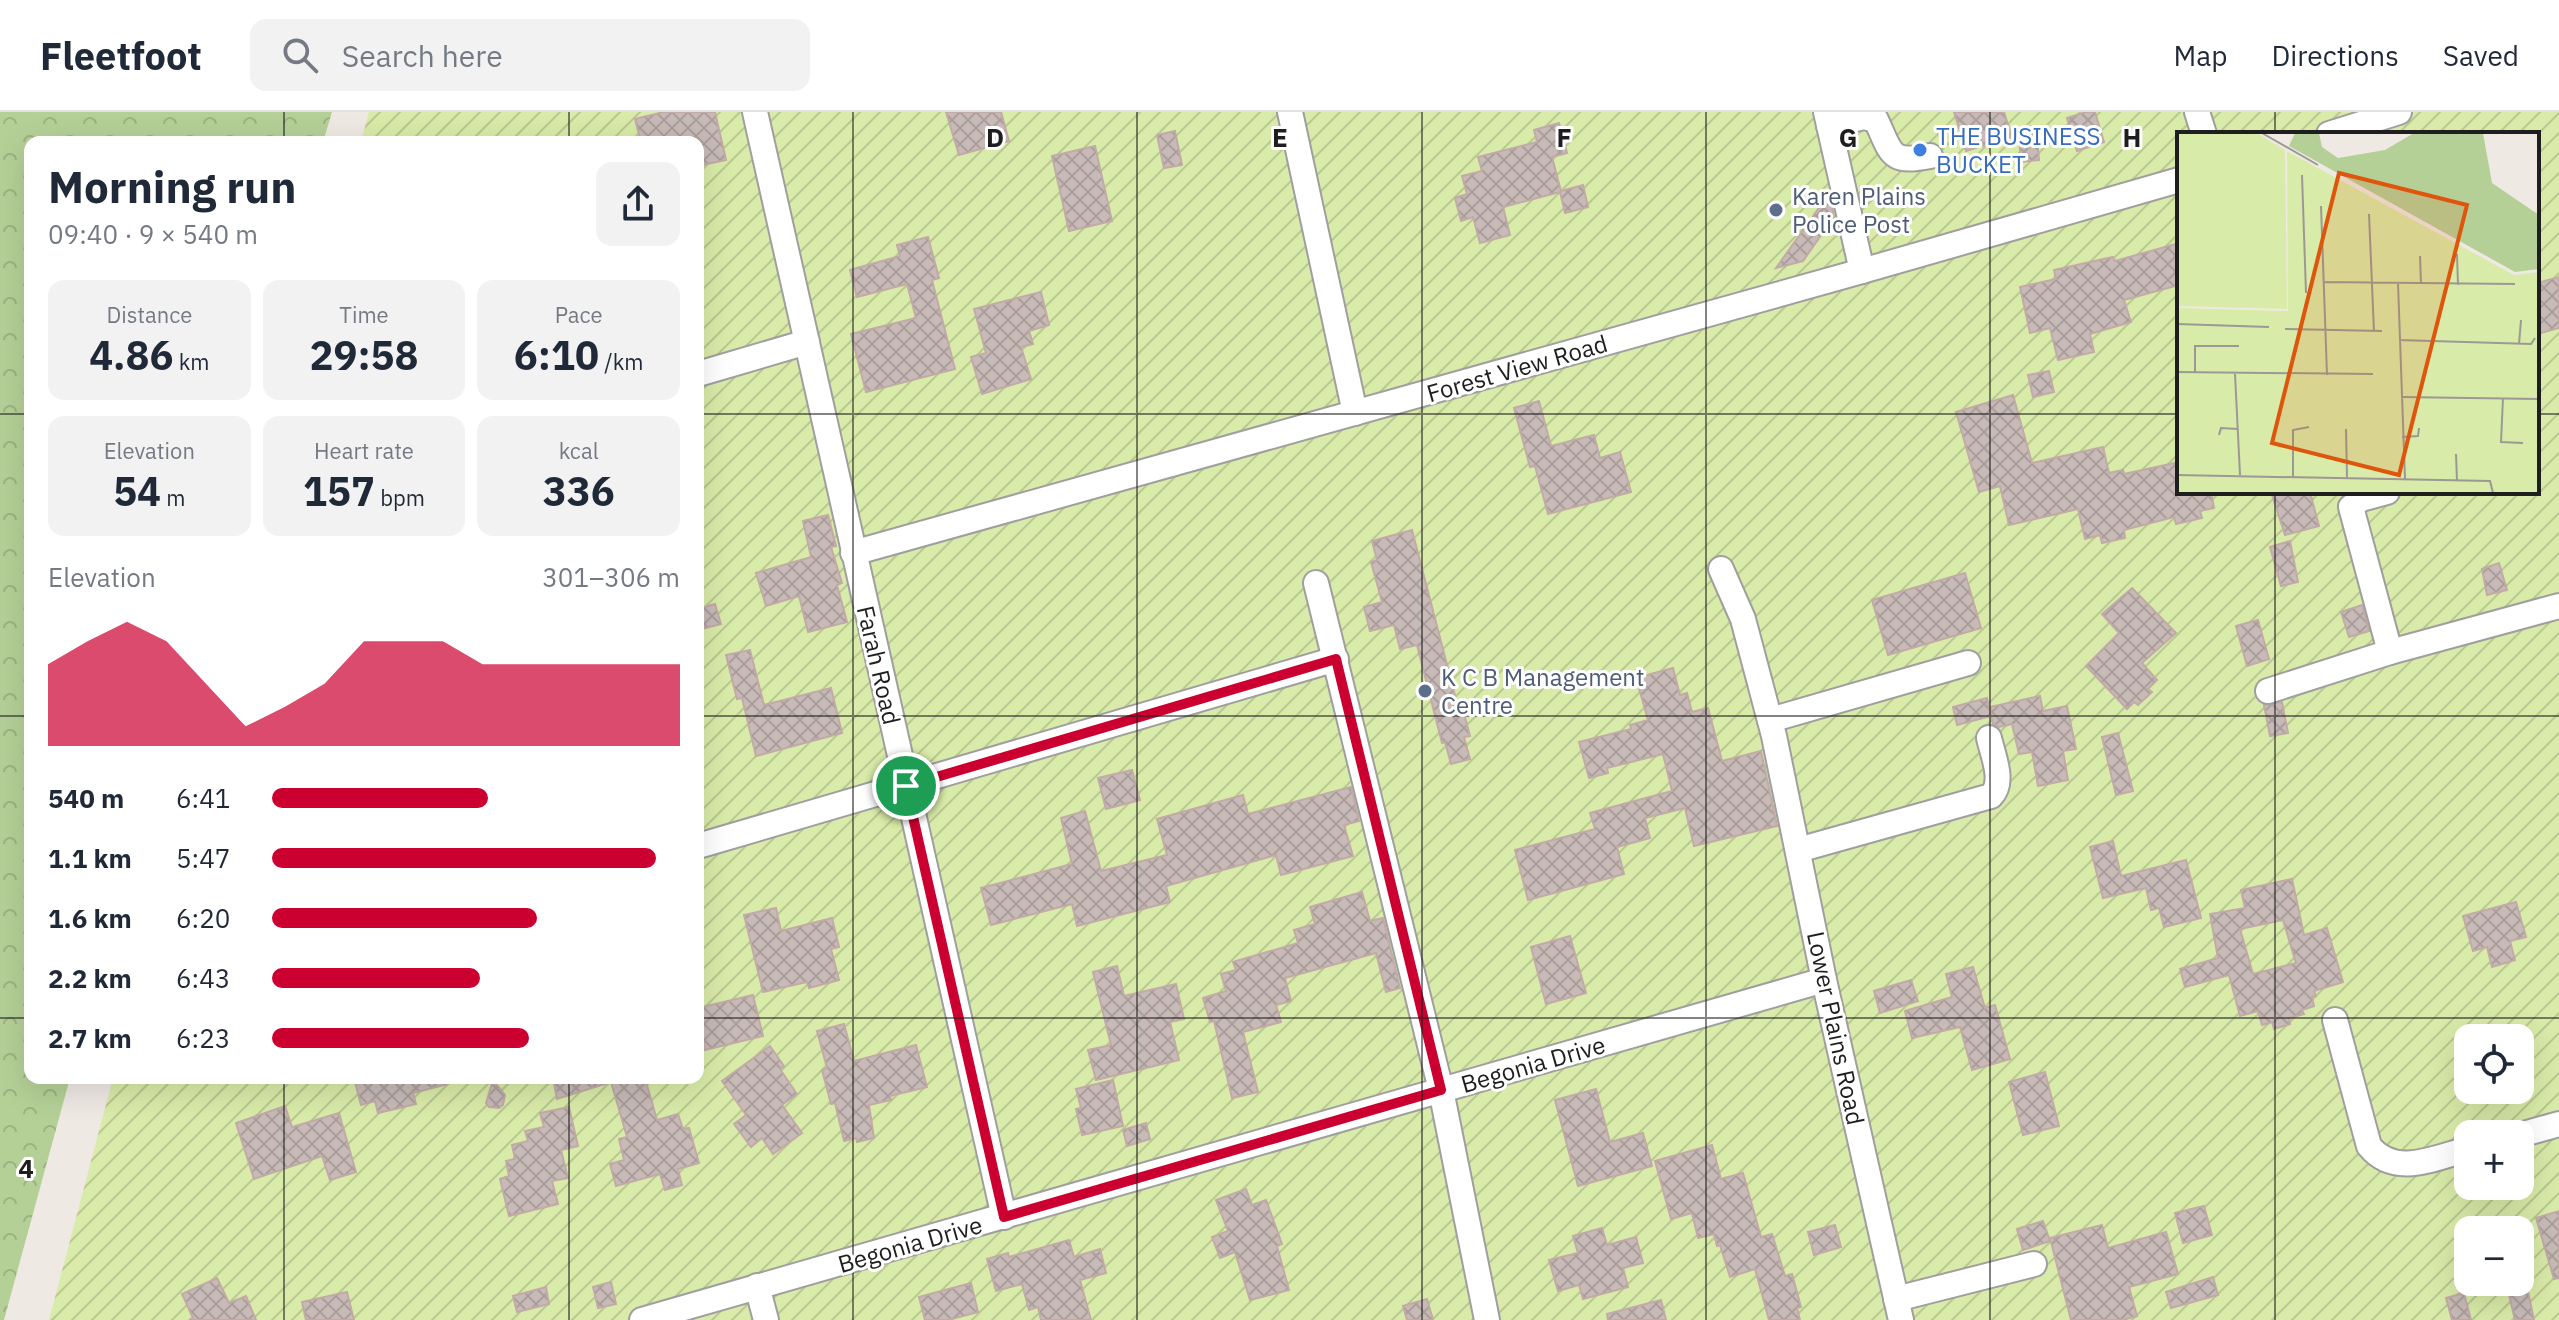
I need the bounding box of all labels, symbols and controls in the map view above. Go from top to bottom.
search box [250,19,810,91]
text: Fleetfoot [40,31,202,80]
icon: search [278,33,322,77]
text: Search here [342,36,503,75]
text: Map [2173,37,2227,74]
text: Directions [2271,37,2399,74]
text: Saved [2443,37,2519,74]
text: D [986,120,1004,154]
text: E [1272,120,1288,154]
text: F [1556,120,1572,154]
text: G [1839,120,1857,154]
place label: THE BUSINESS BUCKET [1936,120,2100,180]
text: H [2123,120,2141,154]
inset map [2177,132,2539,494]
marker: THE BUSINESS BUCKET [1911,141,1929,159]
text: Morning run [48,158,297,215]
button: share [596,162,680,246]
place label: Karen Plains Police Post [1792,180,1926,240]
marker: Karen Plains Police Post [1767,201,1785,219]
text: 09:40 · 9 × 540 m [48,217,258,251]
text: Distance [106,300,192,329]
text: Time [339,300,389,329]
text: Pace [555,300,603,329]
street label: Forest View Road [1423,327,1611,409]
text: 4.86 [89,329,174,381]
text: 29:58 [309,329,419,381]
text: 6:10 [514,329,599,381]
text: km [174,347,210,376]
text: /km [599,347,643,376]
text: Elevation [104,436,195,465]
text: Heart rate [314,436,414,465]
text: kcal [559,436,599,465]
text: 54 [113,465,161,517]
text: 157 [303,465,375,517]
text: 336 [543,465,615,517]
text: m [161,483,186,512]
text: bpm [375,483,425,512]
text: Elevation [48,560,156,594]
text: 301–306 m [542,560,680,594]
street label: Farah Road [850,602,908,728]
place label: K C B Management Centre [1441,661,1644,721]
marker: K C B Management Centre [1416,682,1434,700]
pin [872,752,940,820]
icon: arrive [884,764,928,808]
text: 540 m [48,781,124,815]
text: 6:41 [176,781,230,815]
text: 1.1 km [48,841,132,875]
text: 5:47 [176,841,230,875]
text: 1.6 km [48,901,132,935]
text: 6:20 [176,901,230,935]
street label: Lower Plains Road [1800,928,1872,1128]
text: 2.2 km [48,961,132,995]
text: 6:43 [176,961,230,995]
text: 2.7 km [48,1021,132,1055]
text: 6:23 [176,1021,230,1055]
map controls [2454,1024,2534,1296]
button: locate [2454,1024,2534,1104]
street label: Begonia Drive [1457,1028,1609,1100]
button: + [2454,1120,2534,1200]
text: 4 [18,1151,34,1185]
street label: Begonia Drive [834,1208,986,1280]
button: − [2454,1216,2534,1296]

